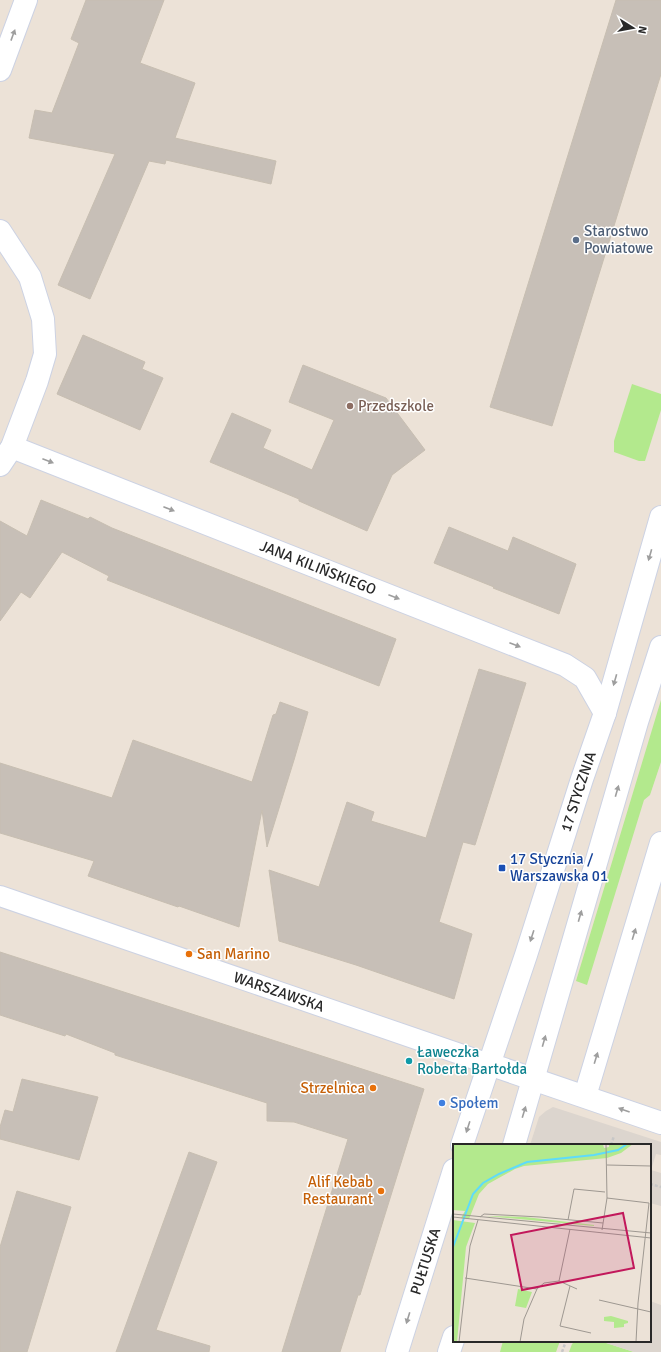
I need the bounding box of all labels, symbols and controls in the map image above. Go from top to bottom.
north arrow [613,8,653,48]
text: N [635,25,649,35]
one-way arrow [10,29,16,41]
place label: Starostwo Powiatowe [584,222,653,257]
marker: Starostwo Powiatowe [571,235,581,245]
place label: Przedszkole [358,397,434,415]
marker: Przedszkole [345,401,355,411]
one-way arrow [42,459,54,465]
one-way arrow [163,506,175,512]
street label: JANA KILIŃSKIEGO [257,537,379,599]
one-way arrow [647,549,653,561]
one-way arrow [389,595,401,601]
one-way arrow [510,642,522,648]
one-way arrow [612,674,618,686]
street label: 17 STYCZNIA [557,749,600,834]
one-way arrow [614,785,620,797]
place label: 17 Stycznia / Warszawska 01 [510,850,608,885]
marker: 17 Stycznia / Warszawska 01 [497,863,507,873]
one-way arrow [577,910,583,922]
one-way arrow [631,928,637,940]
one-way arrow [529,930,535,942]
place label: San Marino [197,945,270,963]
marker: San Marino [184,949,194,959]
street label: WARSZAWSKA [231,968,327,1016]
one-way arrow [541,1035,547,1047]
place label: Ławeczka Roberta Bartołda [417,1043,527,1078]
one-way arrow [593,1052,599,1064]
marker: Ławeczka Roberta Bartołda [404,1056,414,1066]
place label: Strzelnica [300,1079,365,1097]
marker: Strzelnica [368,1083,378,1093]
place label: Społem [450,1094,499,1112]
marker: Społem [437,1098,447,1108]
one-way arrow [521,1105,527,1117]
one-way arrow [618,1107,630,1113]
one-way arrow [465,1122,471,1134]
inset map [453,1144,651,1342]
place label: Alif Kebab Restaurant [303,1173,373,1208]
marker: Alif Kebab Restaurant [376,1186,386,1196]
street label: PUŁTUSKA [406,1226,444,1297]
one-way arrow [405,1312,411,1324]

